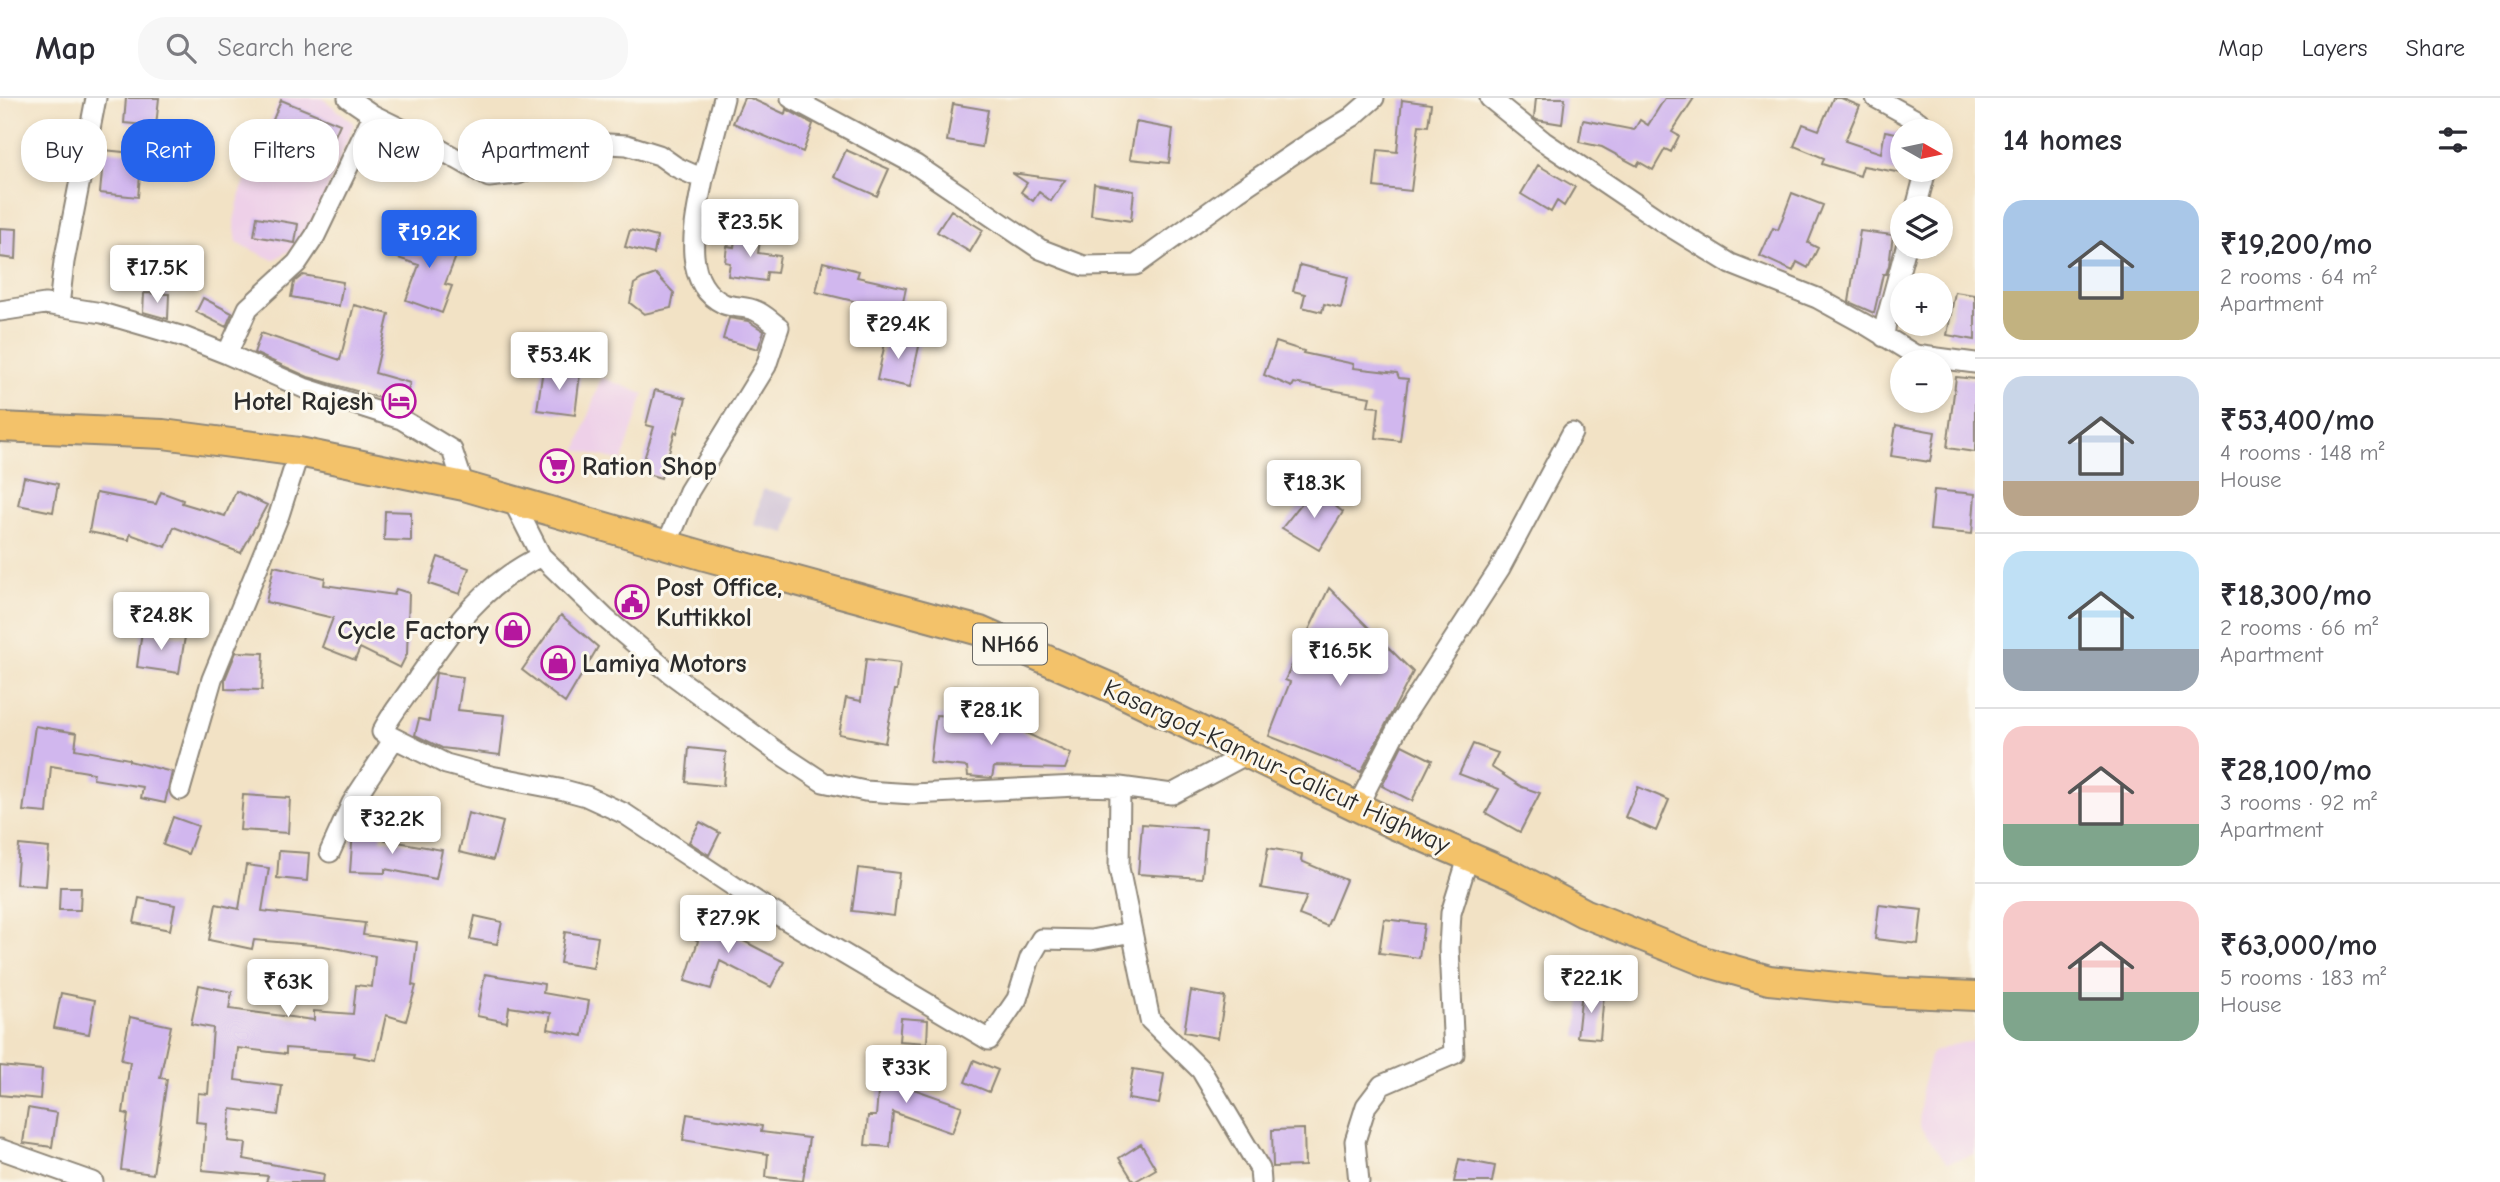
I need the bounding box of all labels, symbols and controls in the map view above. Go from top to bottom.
search box [138,17,628,80]
text: Map [35,29,96,67]
icon: search [162,29,200,67]
text: Search here [218,33,353,63]
text: Map [2218,34,2264,62]
text: Layers [2302,34,2367,62]
text: Share [2405,34,2465,62]
chip: Buy [21,119,107,182]
chip: Rent [121,119,215,182]
chip: Filters [229,119,339,182]
chip: New [353,119,444,182]
chip: Apartment [458,119,613,182]
north arrow [1890,119,1953,182]
map controls [1890,119,1953,413]
icon: filters [2434,121,2472,159]
text: 14 homes [2003,123,2122,158]
button: layers [1890,196,1953,259]
pin: ₹23.5K [693,200,807,259]
text: ₹23.5K [717,208,783,235]
pin: ₹19.2K [372,211,486,270]
text: ₹19.2K [398,219,460,246]
text: ₹19,200/mo [2220,227,2372,262]
icon: home [2059,228,2143,312]
pin: ₹17.5K [100,246,214,305]
text: ₹17.5K [126,254,188,281]
text: 2 rooms · 64 m² [2220,263,2377,290]
button: + [1890,273,1953,336]
text: Apartment [2220,290,2323,317]
pin: ₹29.4K [841,302,955,361]
text: ₹29.4K [866,310,930,337]
pin: ₹53.4K [502,332,616,392]
text: ₹53.4K [527,341,591,368]
button: − [1890,350,1953,413]
hotel icon: Hotel Rajesh [380,382,418,420]
place label: Hotel Rajesh [233,387,374,417]
text: ₹53,400/mo [2220,403,2375,438]
icon: home [2059,404,2143,488]
text: 4 rooms · 148 m² [2220,439,2384,466]
supermarket icon: Ration Shop [538,447,576,485]
place label: Ration Shop [582,452,717,482]
pin: ₹18.3K [1257,460,1371,520]
text: House [2220,466,2282,493]
text: ₹18.3K [1283,469,1345,496]
place label: Post Office, Kuttikkol [656,573,782,633]
text: ₹18,300/mo [2220,578,2372,613]
icon: home [2059,579,2143,663]
public building icon: Post Office, Kuttikkol [613,583,651,621]
pin: ₹24.8K [104,592,218,652]
text: ₹24.8K [129,601,193,628]
shop icon: Cycle Factory [494,611,532,649]
text: 2 rooms · 66 m² [2220,614,2378,641]
place label: Cycle Factory [337,616,489,646]
road number: NH66 [973,624,1047,664]
pin: ₹16.5K [1283,628,1397,688]
text: ₹16.5K [1308,637,1372,664]
text: Apartment [2220,641,2323,668]
shop icon: Lamiya Motors [539,644,577,682]
place label: Lamiya Motors [582,649,747,679]
street label: Kasargod-Kannur-Calicut Highway [1099,673,1455,861]
pin: ₹28.1K [934,688,1048,747]
text: ₹28.1K [960,696,1022,723]
text: ₹28,100/mo [2220,753,2372,788]
icon: home [2059,754,2143,838]
text: 3 rooms · 92 m² [2220,789,2377,816]
pin: ₹32.2K [335,796,449,856]
text: ₹32.2K [360,805,424,832]
text: Apartment [2220,816,2323,843]
pin: ₹27.9K [671,896,785,955]
text: ₹27.9K [696,904,760,931]
text: ₹63,000/mo [2220,928,2377,963]
icon: home [2059,929,2143,1013]
pin: ₹22.1K [1534,956,1648,1015]
pin: ₹63K [247,960,329,1019]
text: ₹22.1K [1560,964,1622,991]
text: 5 rooms · 183 m² [2220,964,2386,991]
text: ₹63K [263,968,313,995]
text: House [2220,991,2282,1018]
pin: ₹33K [865,1046,947,1105]
text: ₹33K [882,1054,930,1081]

